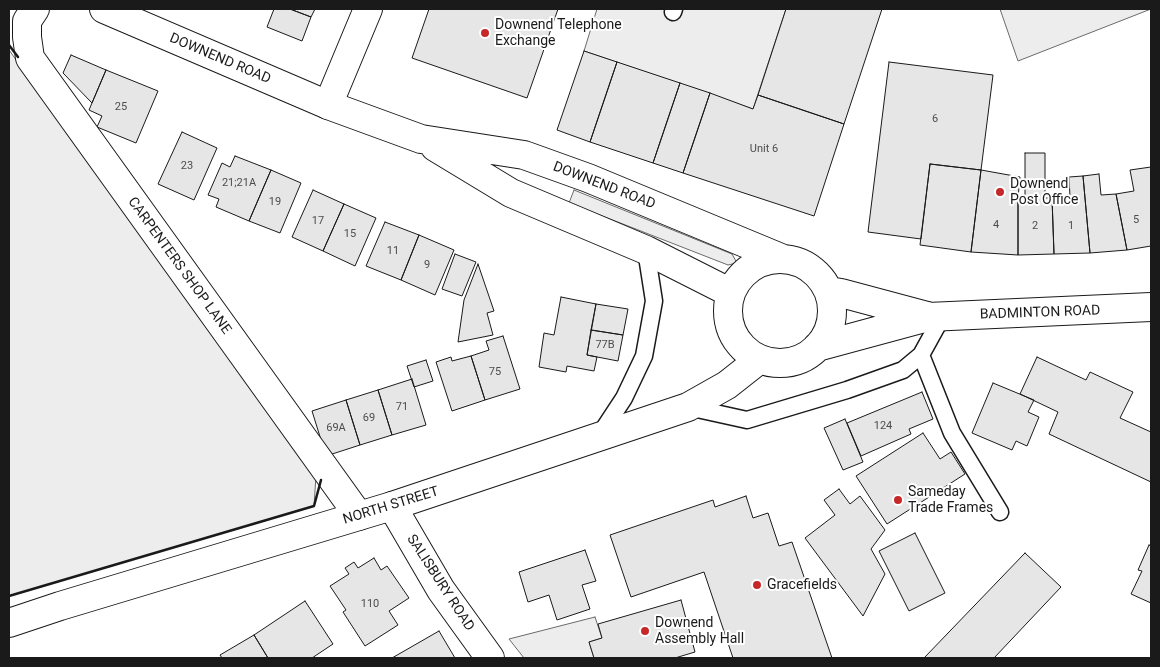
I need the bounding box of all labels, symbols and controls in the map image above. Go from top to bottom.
place label: Downend Telephone Exchange [495,17,622,49]
marker: Downend Telephone Exchange [479,27,491,39]
street label: DOWNEND ROAD [167,30,273,88]
house number: 25 [115,100,127,114]
house number: 6 [932,112,938,126]
house number: Unit 6 [750,142,778,156]
house number: 23 [181,159,193,173]
street label: DOWNEND ROAD [550,159,658,213]
house number: 21;21A [222,176,256,190]
place label: Downend Post Office [1010,176,1078,208]
marker: Downend Post Office [994,186,1006,198]
street label: CARPENTERS SHOP LANE [124,194,234,338]
house number: 19 [269,195,281,209]
house number: 5 [1133,213,1139,227]
house number: 17 [312,214,324,228]
house number: 4 [993,218,999,232]
house number: 2 [1032,219,1038,233]
house number: 1 [1068,219,1074,233]
house number: 15 [344,227,356,241]
house number: 11 [387,244,399,258]
house number: 9 [424,258,430,272]
street label: BADMINTON ROAD [979,303,1101,323]
house number: 77B [595,338,615,352]
house number: 75 [489,365,501,379]
house number: 71 [396,400,408,414]
house number: 69 [363,411,375,425]
house number: 124 [874,419,892,433]
house number: 69A [326,421,346,435]
street label: NORTH STREET [341,483,441,529]
place label: Sameday Trade Frames [908,484,993,516]
marker: Sameday Trade Frames [892,494,904,506]
street label: SALISBURY ROAD [403,532,477,634]
place label: Gracefields [767,577,837,593]
marker: Gracefields [751,579,763,591]
house number: 110 [361,597,379,611]
place label: Downend Assembly Hall [655,615,744,648]
marker: Downend Assembly Hall [639,625,651,637]

